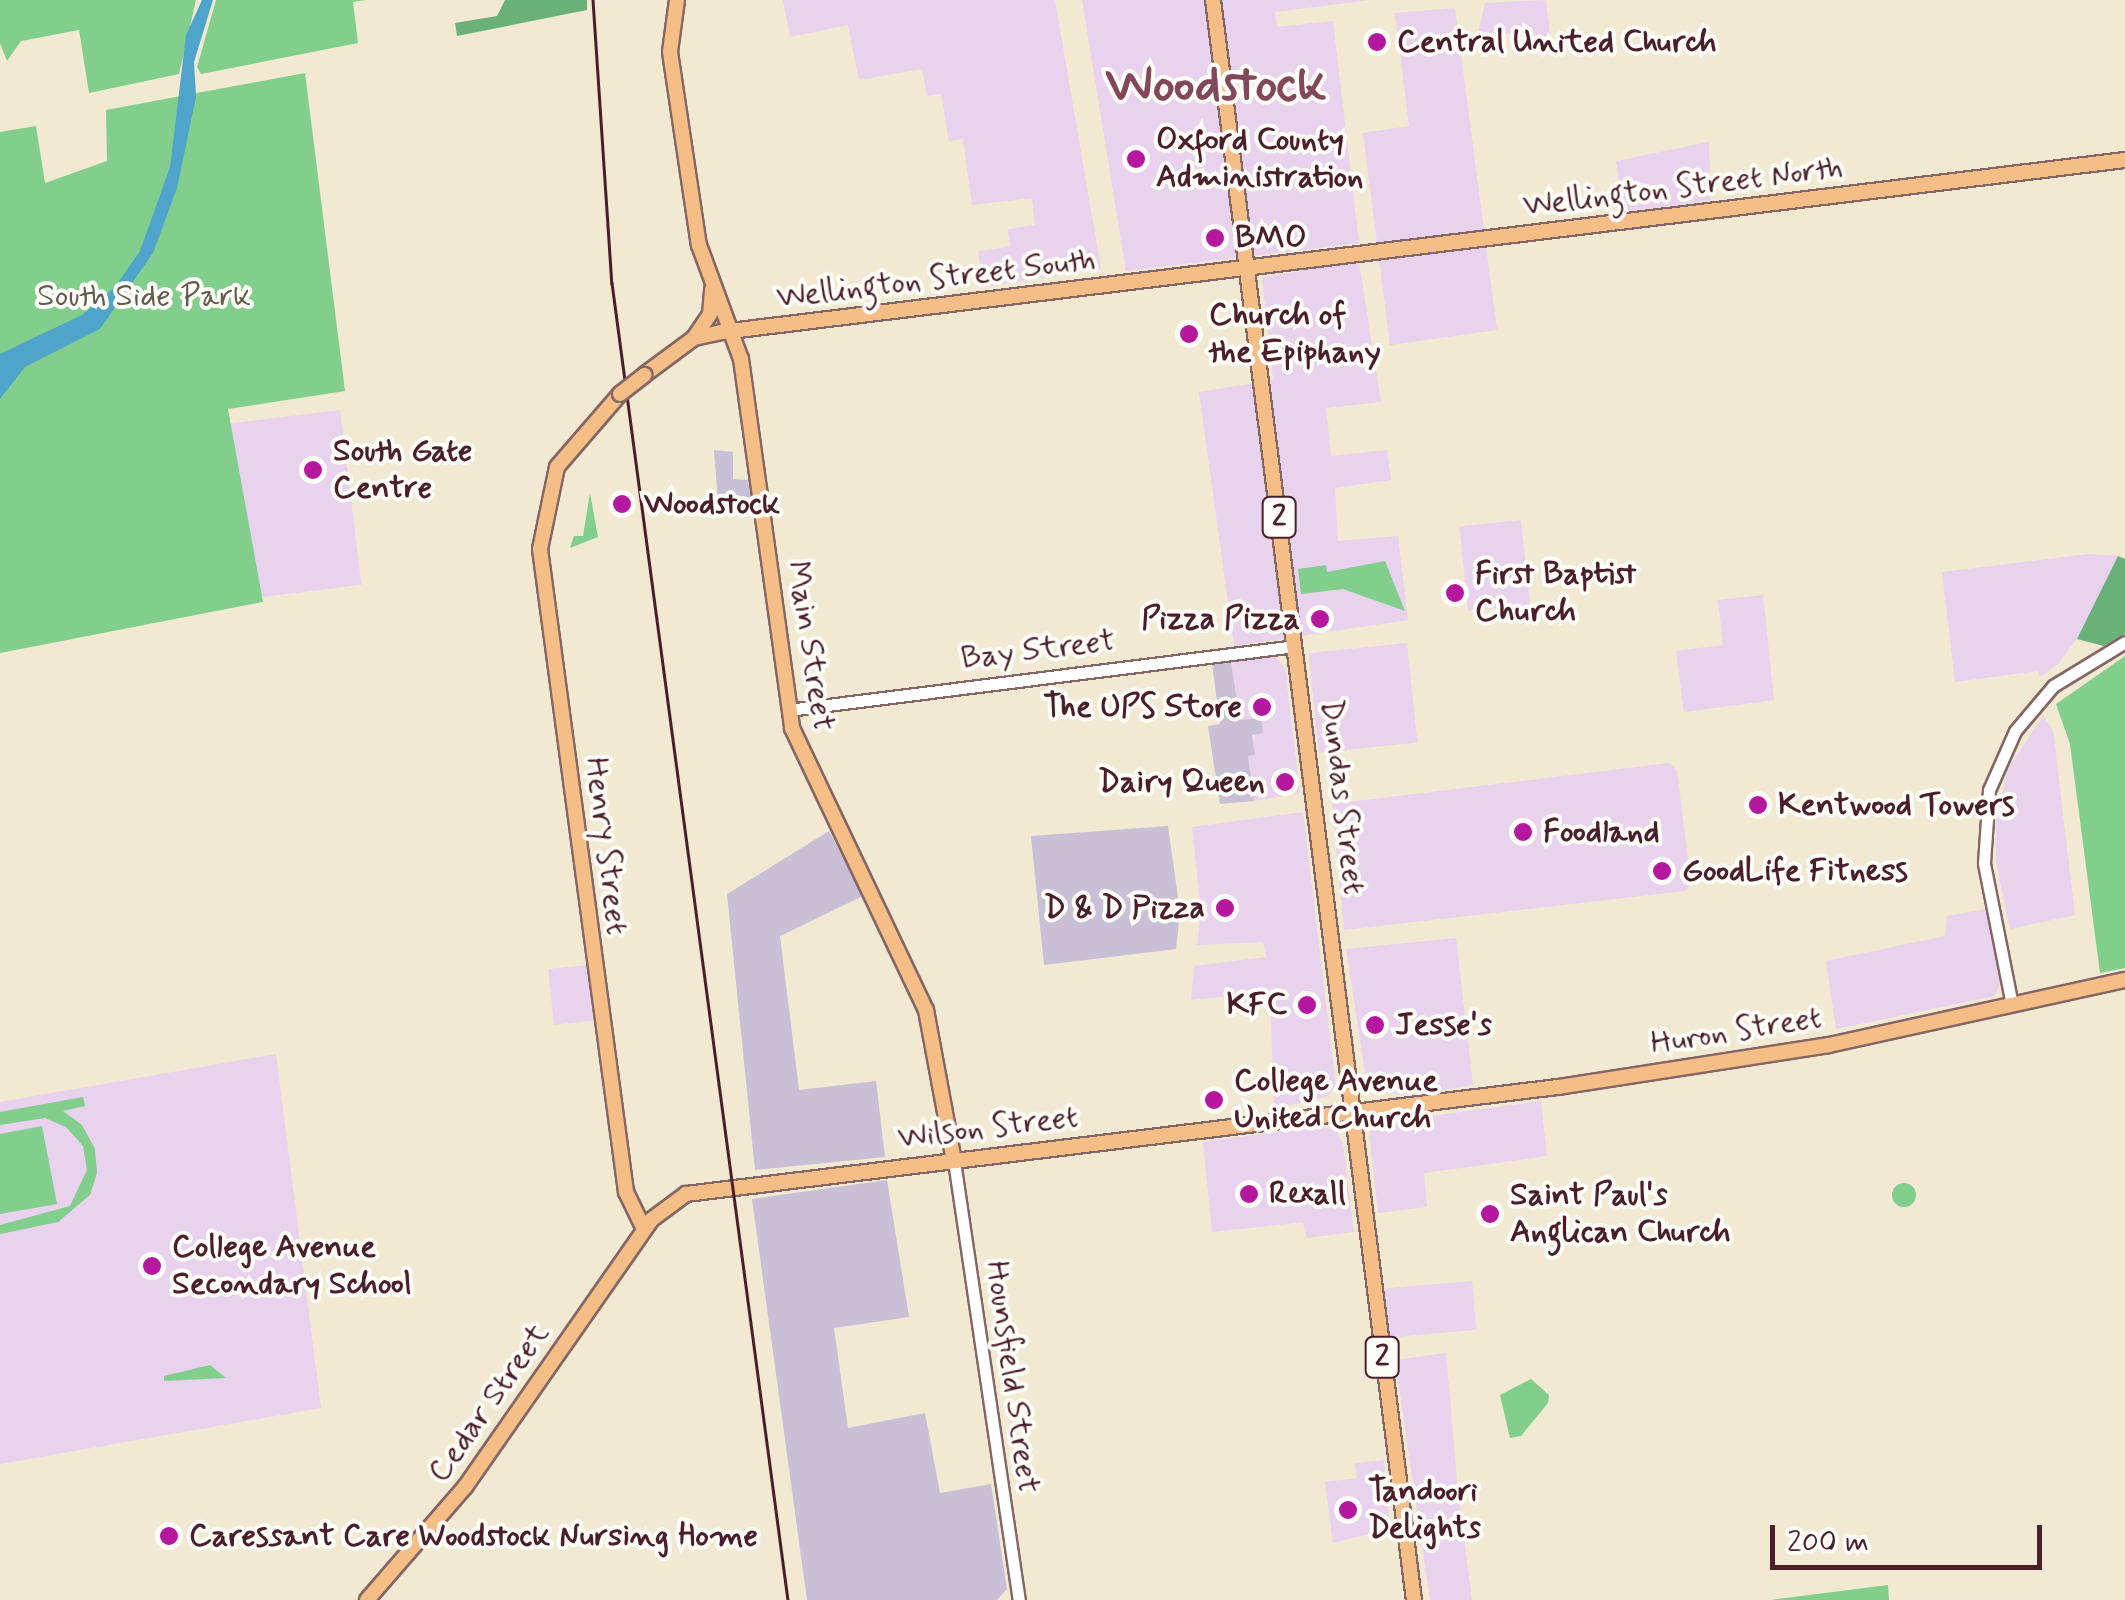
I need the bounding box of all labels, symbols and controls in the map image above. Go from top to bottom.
place label: Central United Church [1397,23,1710,61]
marker: Central United Church [1366,31,1388,53]
district label: Woodstock [1105,56,1327,118]
place label: Oxford County Administration [1156,122,1363,197]
marker: Oxford County Administration [1125,148,1147,170]
street label: Wellington Street North [1518,148,1848,226]
place label: BMO [1235,219,1307,257]
marker: BMO [1204,227,1226,249]
street label: Wellington Street South [773,240,1099,318]
park label: South Side Park [41,277,247,315]
place label: Church of the Epiphany [1209,297,1379,372]
marker: Church of the Epiphany [1178,323,1200,345]
place label: South Gate Centre [333,433,473,508]
marker: South Gate Centre [302,459,324,481]
place label: Woodstock [644,485,780,523]
marker: Woodstock [609,491,635,517]
road number: 2 [1262,492,1296,542]
place label: First Baptist Church [1475,556,1636,631]
street label: Main Street [778,559,842,733]
marker: First Baptist Church [1444,582,1466,604]
place label: Pizza Pizza [1143,600,1300,638]
marker: Pizza Pizza [1309,608,1331,630]
street label: Bay Street [960,622,1116,678]
place label: The UPS Store [1048,688,1242,726]
street label: Dundas Street [1311,695,1373,899]
marker: The UPS Store [1251,696,1273,718]
street label: Henry Street [576,752,636,940]
place label: Dairy Queen [1098,763,1265,801]
marker: Dairy Queen [1274,771,1296,793]
place label: Kentwood Towers [1778,786,2014,824]
marker: Kentwood Towers [1747,794,1769,816]
place label: Foodland [1543,813,1660,851]
marker: Foodland [1512,821,1534,843]
place label: GoodLife Fitness [1682,852,1913,890]
marker: GoodLife Fitness [1651,860,1673,882]
place label: D & D Pizza [1043,889,1205,927]
marker: D & D Pizza [1214,897,1236,919]
place label: KFC [1227,986,1287,1024]
marker: KFC [1296,994,1318,1016]
street label: Huron Street [1645,998,1827,1064]
place label: Jesse's [1395,1006,1492,1044]
marker: Jesse's [1364,1014,1386,1036]
place label: College Avenue United Church [1234,1063,1438,1138]
marker: College Avenue United Church [1203,1089,1225,1111]
street label: Wilson Street [893,1098,1083,1158]
place label: Rexall [1269,1175,1346,1213]
place label: Saint Paul's Anglican Church [1510,1177,1738,1252]
marker: Rexall [1238,1183,1260,1205]
marker: Saint Paul's Anglican Church [1479,1203,1501,1225]
place label: College Avenue Secondary School [172,1229,412,1304]
marker: College Avenue Secondary School [141,1255,163,1277]
street label: Hounsfield Street [977,1259,1047,1495]
street label: Cedar Street [420,1316,558,1490]
road number: 2 [1364,1332,1400,1382]
place label: Tandoori Delights [1368,1473,1481,1548]
marker: Tandoori Delights [1337,1499,1359,1521]
scale bar [1775,1505,2048,1567]
place label: Caressant Care Woodstock Nursing Home [189,1517,752,1555]
text: 200 m [1787,1523,1869,1562]
marker: Caressant Care Woodstock Nursing Home [158,1525,180,1547]

